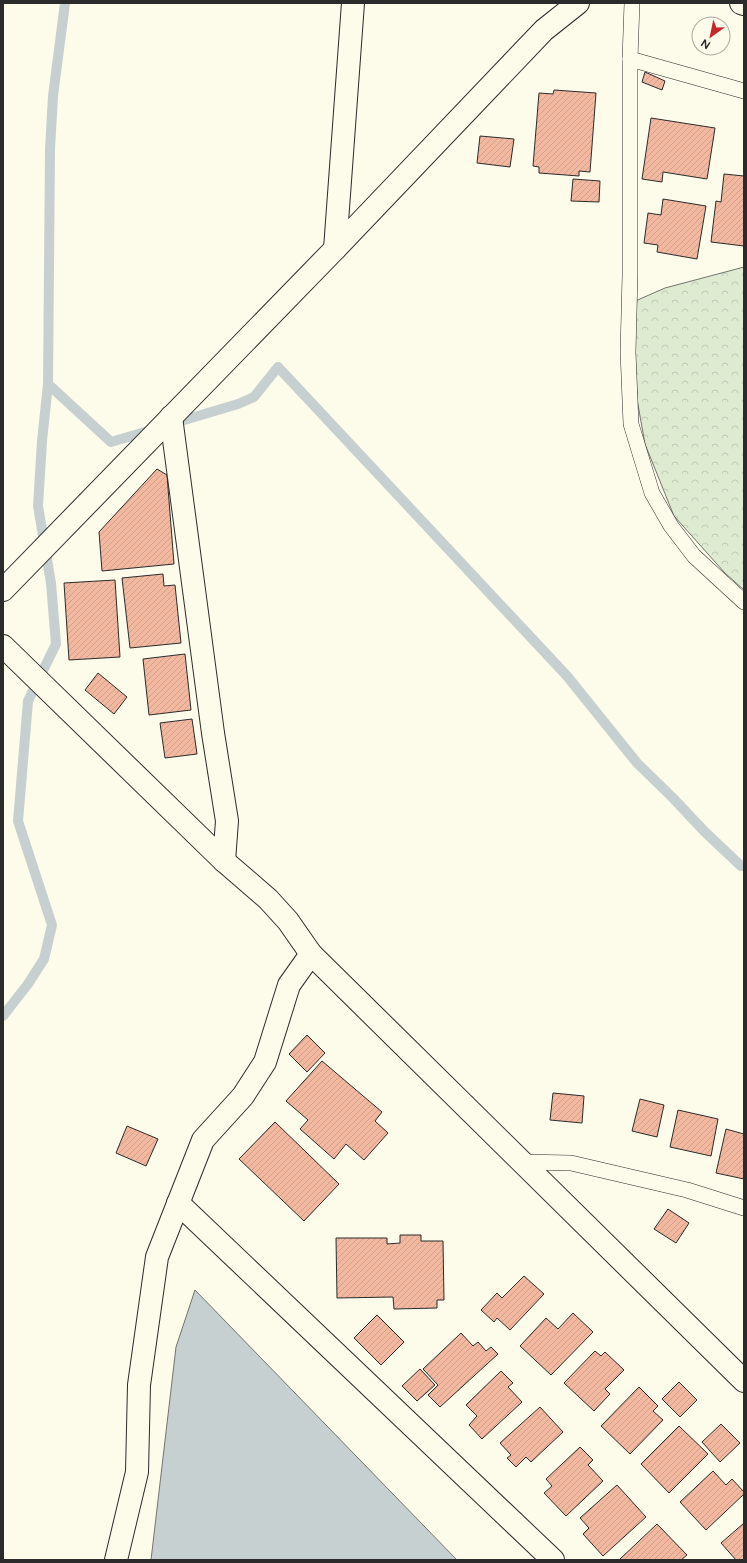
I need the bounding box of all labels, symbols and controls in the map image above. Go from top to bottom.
north arrow [691,16,731,56]
text: N [699,36,713,52]

